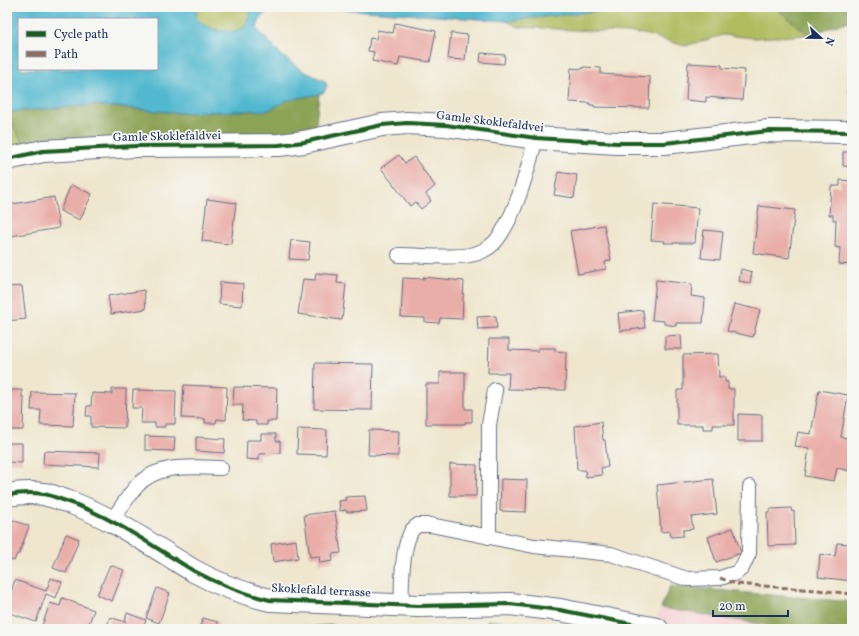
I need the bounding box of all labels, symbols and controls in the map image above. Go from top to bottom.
legend [18,18,158,70]
north arrow [801,18,841,58]
text: Cycle path [54,27,109,43]
text: N [820,35,837,48]
text: Path [54,47,78,63]
street label: Gamle Skoklefaldvei [435,107,545,137]
street label: Gamle Skoklefaldvei [113,128,222,146]
street label: Skoklefald terrasse [271,580,371,602]
scale bar [713,592,788,618]
text: 20 m [719,599,746,615]

